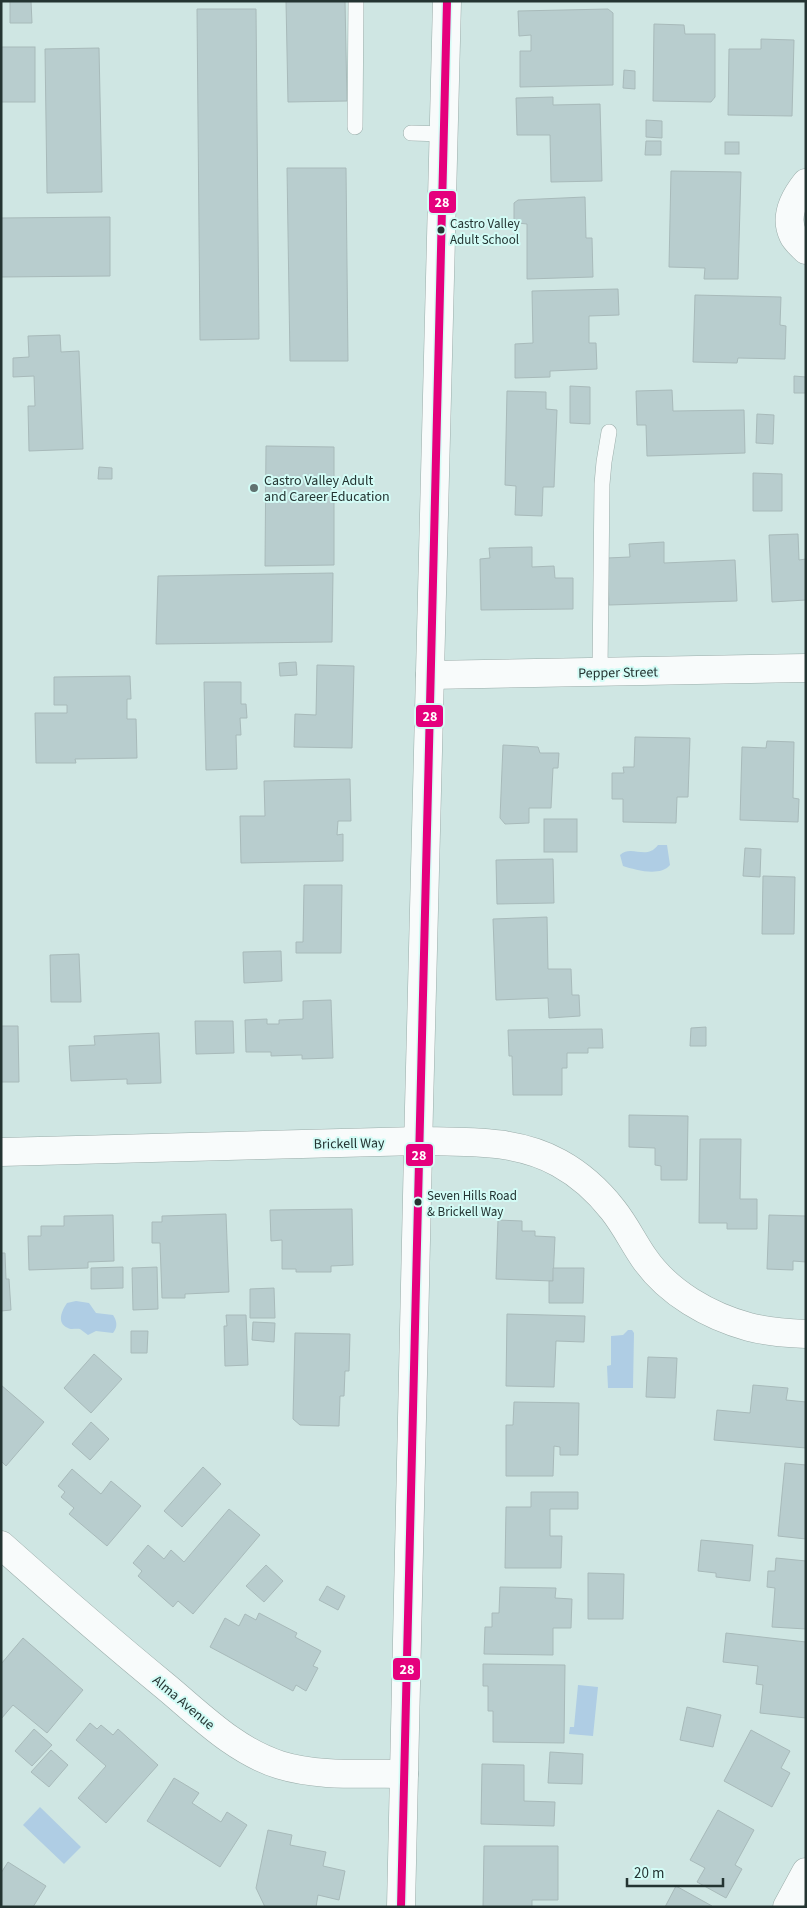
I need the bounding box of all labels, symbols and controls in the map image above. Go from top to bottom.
line badge: 28 [428,190,457,214]
text: 28 [435,193,449,213]
place label: Castro Valley Adult School [450,215,520,249]
marker: Castro Valley Adult School [436,225,446,235]
place label: Castro Valley Adult and Career Education [264,471,390,507]
marker: Castro Valley Adult and Career Education [248,482,260,494]
street label: Pepper Street [578,662,658,684]
line badge: 28 [415,704,444,728]
text: 28 [423,707,437,727]
street label: Brickell Way [313,1133,385,1155]
line badge: 28 [405,1143,434,1167]
text: 28 [412,1146,426,1166]
place label: Seven Hills Road & Brickell Way [427,1187,517,1221]
marker: Seven Hills Road & Brickell Way [413,1197,423,1207]
line badge: 28 [392,1657,421,1681]
text: 28 [400,1660,414,1680]
street label: Alma Avenue [148,1671,219,1735]
scale bar [627,1856,723,1888]
text: 20 m [634,1863,664,1884]

